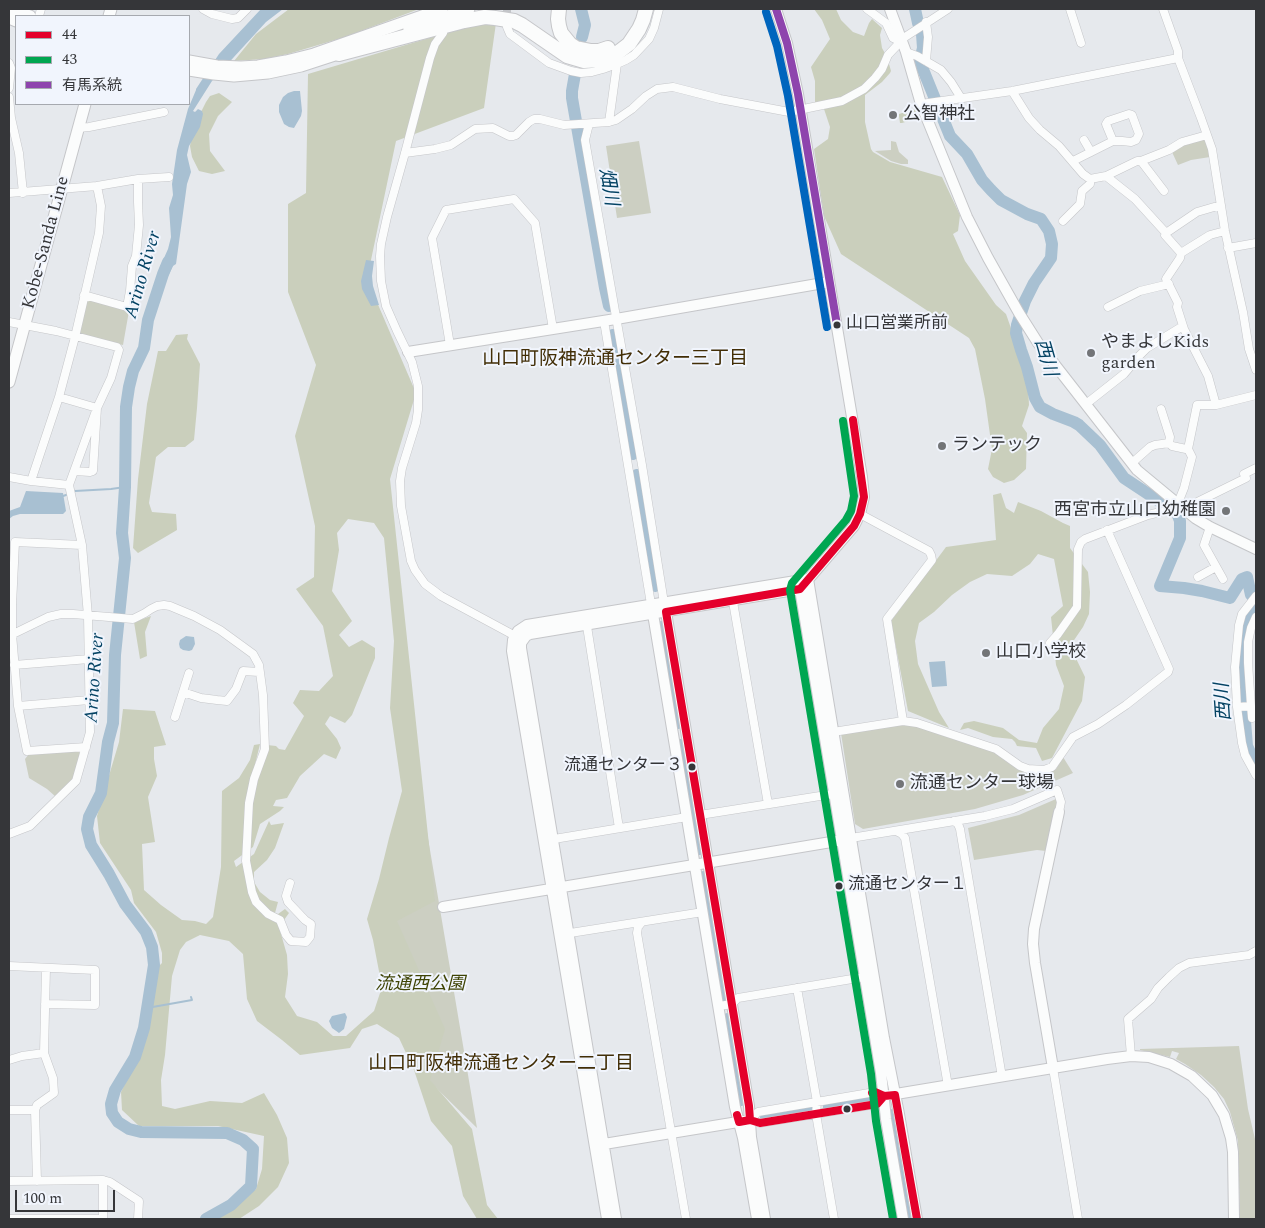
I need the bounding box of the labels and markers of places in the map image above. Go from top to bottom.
place label: 公智神社 [903,104,975,126]
marker: 公智神社 [887,109,899,121]
place label: 山口営業所前 [846,315,948,335]
marker: 山口営業所前 [832,320,842,330]
place label: やまよしKids garden [1101,332,1209,374]
marker: やまよしKids garden [1085,347,1097,359]
place label: ランテック [952,435,1042,457]
marker: ランテック [936,440,948,452]
place label: 西宮市立山口幼稚園 [1054,500,1216,522]
marker: 西宮市立山口幼稚園 [1220,505,1232,517]
place label: 山口小学校 [996,642,1086,664]
marker: 山口小学校 [980,647,992,659]
place label: 流通センター３ [564,757,683,777]
marker: 流通センター３ [687,762,697,772]
place label: 流通センター球場 [910,773,1054,795]
marker: 流通センター球場 [894,778,906,790]
place label: 流通センター１ [848,876,967,896]
marker: 流通センター１ [834,881,844,891]
unlabelled marker [842,1104,852,1114]

